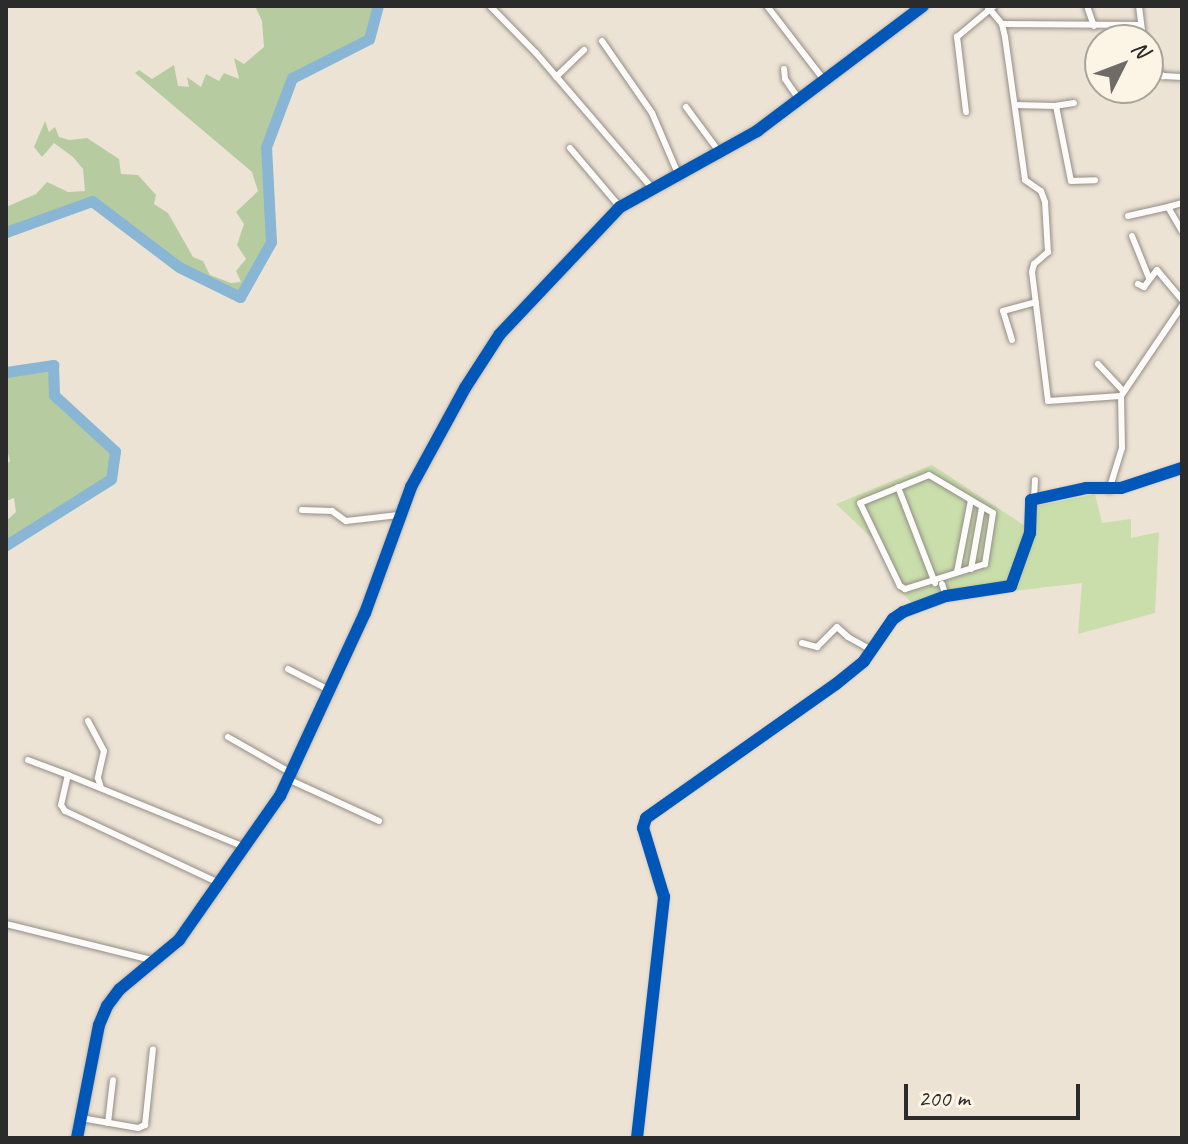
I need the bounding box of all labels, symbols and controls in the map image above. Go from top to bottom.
north arrow [1084,24,1164,104]
text: N [1125,35,1155,64]
scale bar [908,1068,1084,1118]
text: 200 m [918,1083,970,1113]

